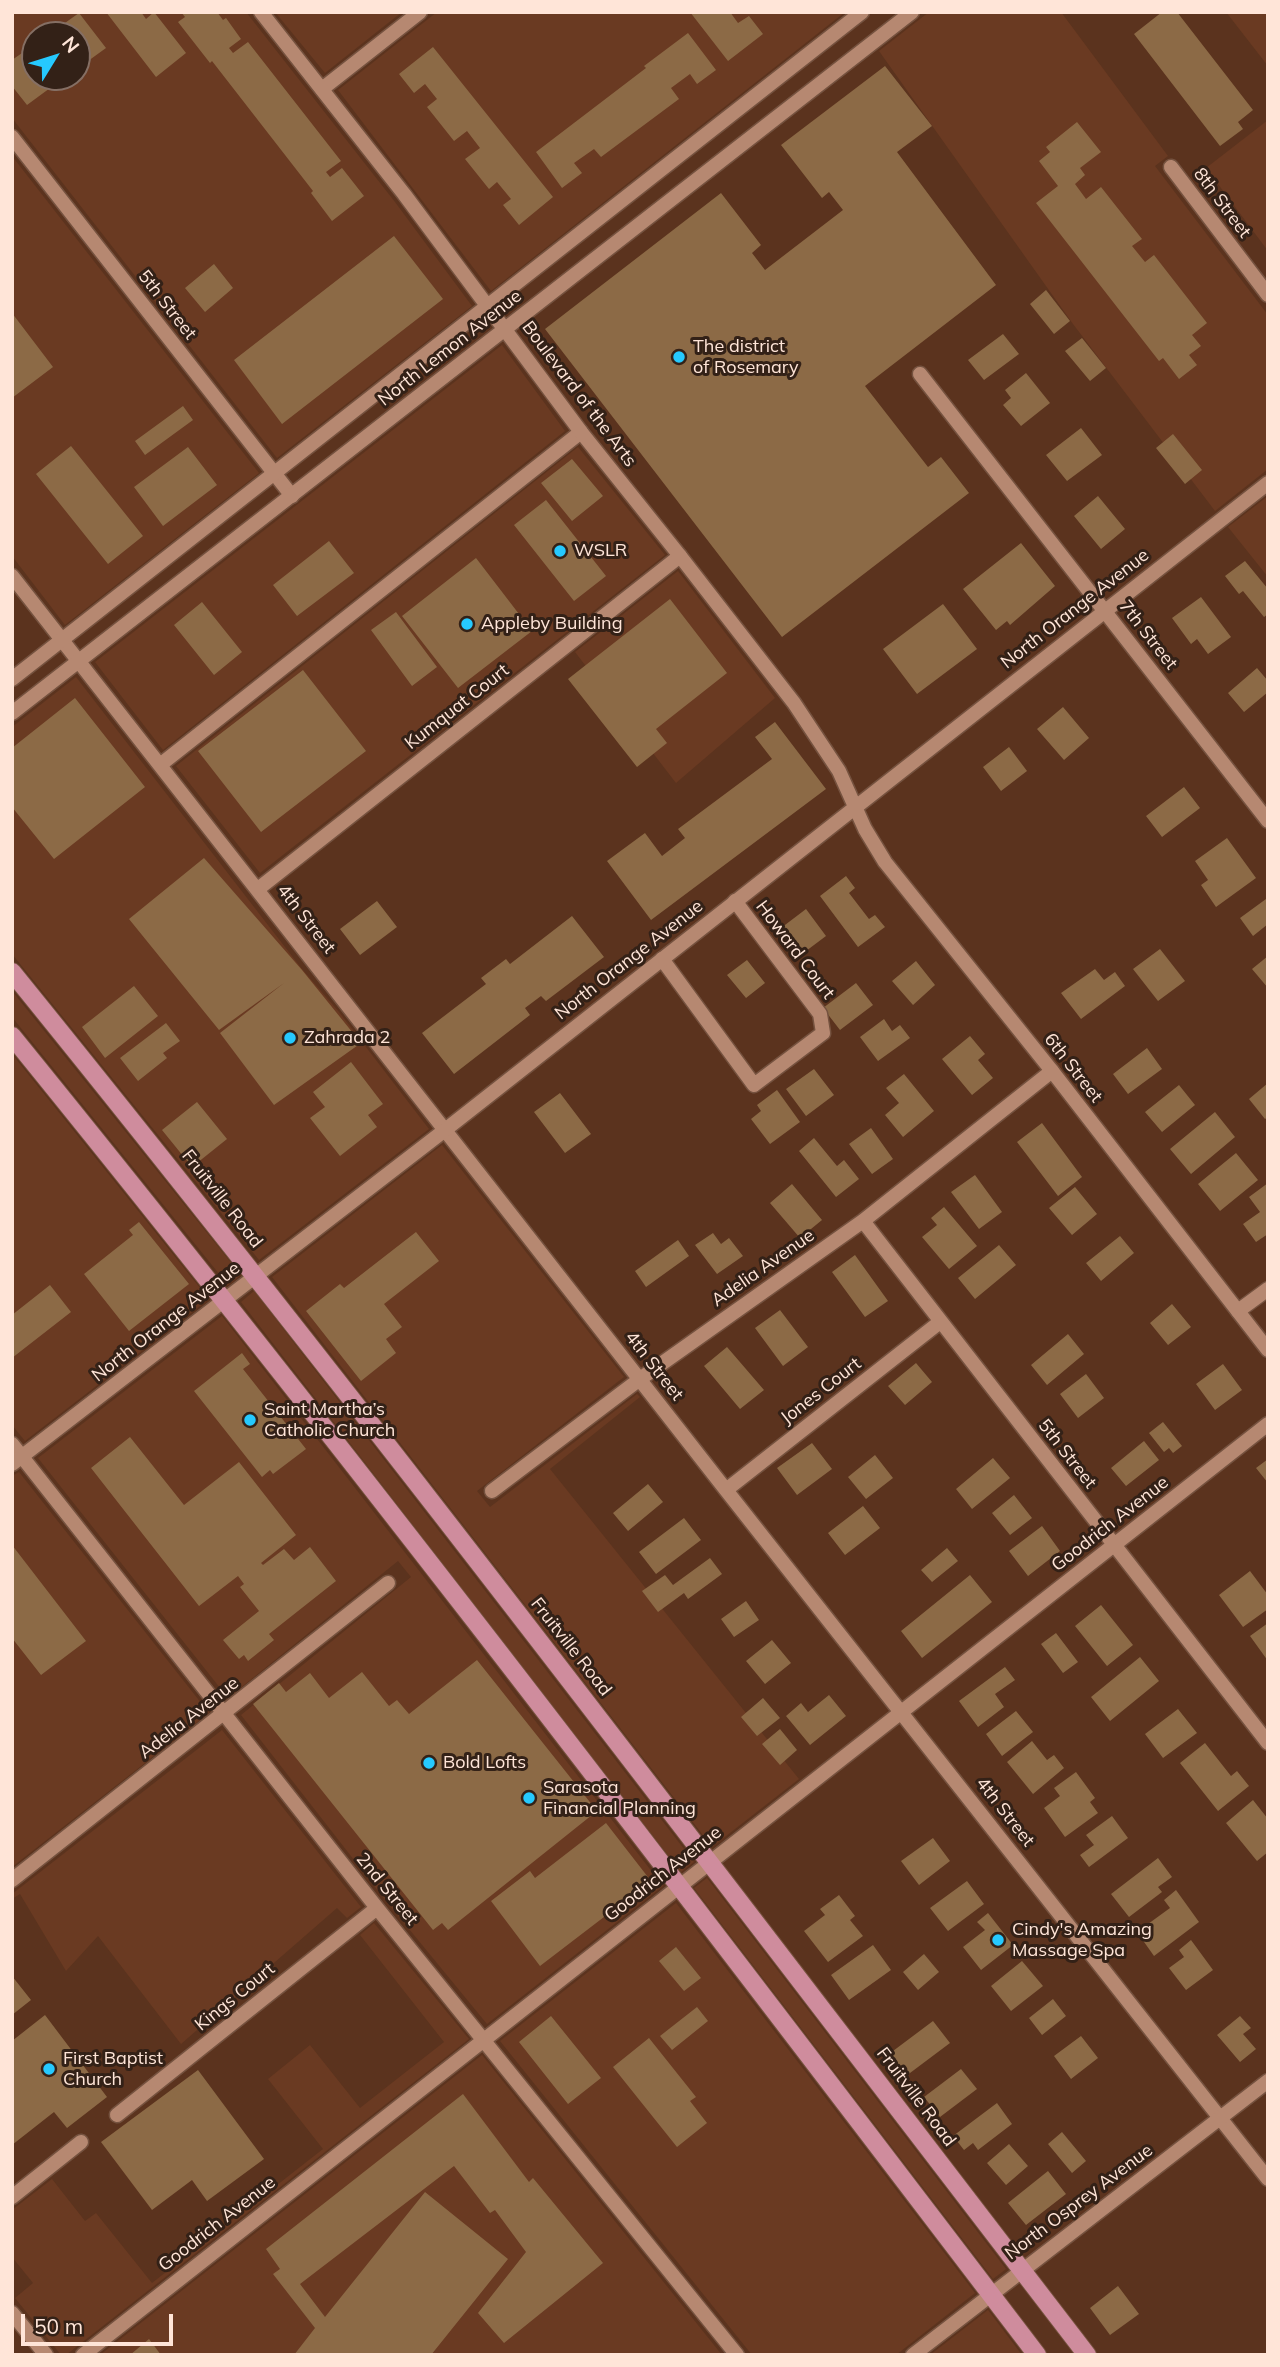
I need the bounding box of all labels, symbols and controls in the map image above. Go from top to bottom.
north arrow [21,21,91,91]
text: N [57,31,85,57]
street label: 8th Street [1189,164,1255,242]
street label: 5th Street [133,266,201,344]
street label: North Lemon Avenue [374,285,526,411]
street label: Boulevard of the Arts [517,317,641,471]
place label: The district of Rosemary [693,336,798,378]
marker: The district of Rosemary [671,349,687,365]
place label: WSLR [574,540,627,562]
marker: WSLR [552,543,568,559]
street label: North Orange Avenue [997,544,1153,674]
street label: 7th Street [1114,596,1182,674]
place label: Appleby Building [481,613,623,635]
marker: Appleby Building [459,616,475,632]
street label: Kumquat Court [401,660,513,754]
street label: 4th Street [272,880,340,958]
street label: North Orange Avenue [551,895,707,1025]
street label: Howard Court [751,896,839,1004]
place label: Zahrada 2 [304,1027,390,1049]
street label: 6th Street [1039,1029,1107,1107]
marker: Zahrada 2 [282,1030,298,1046]
street label: Fruitville Road [177,1146,267,1252]
street label: Adelia Avenue [707,1225,819,1311]
street label: North Orange Avenue [88,1257,244,1387]
street label: 4th Street [620,1327,688,1405]
street label: Jones Court [777,1353,865,1429]
place label: Saint Martha’s Catholic Church [264,1399,395,1442]
marker: Saint Martha’s Catholic Church [242,1412,258,1428]
street label: 5th Street [1033,1415,1101,1493]
street label: Goodrich Avenue [1047,1472,1173,1576]
street label: Fruitville Road [526,1594,616,1700]
street label: Adelia Avenue [135,1672,243,1764]
place label: Bold Lofts [443,1752,526,1774]
marker: Bold Lofts [421,1755,437,1771]
street label: 4th Street [971,1773,1039,1851]
place label: Sarasota Financial Planning [543,1777,696,1820]
marker: Sarasota Financial Planning [521,1790,537,1806]
street label: Goodrich Avenue [600,1822,726,1926]
street label: 2nd Street [351,1849,423,1929]
place label: Cindy's Amazing Massage Spa [1012,1919,1152,1962]
marker: Cindy's Amazing Massage Spa [990,1932,1006,1948]
street label: Kings Court [191,1958,279,2036]
street label: Fruitville Road [872,2043,960,2151]
place label: First Baptist Church [63,2048,163,2090]
marker: First Baptist Church [41,2061,57,2077]
street label: North Osprey Avenue [1001,2140,1157,2264]
street label: Goodrich Avenue [154,2172,280,2276]
scale bar [24,2300,177,2344]
text: 50 m [34,2313,83,2339]

